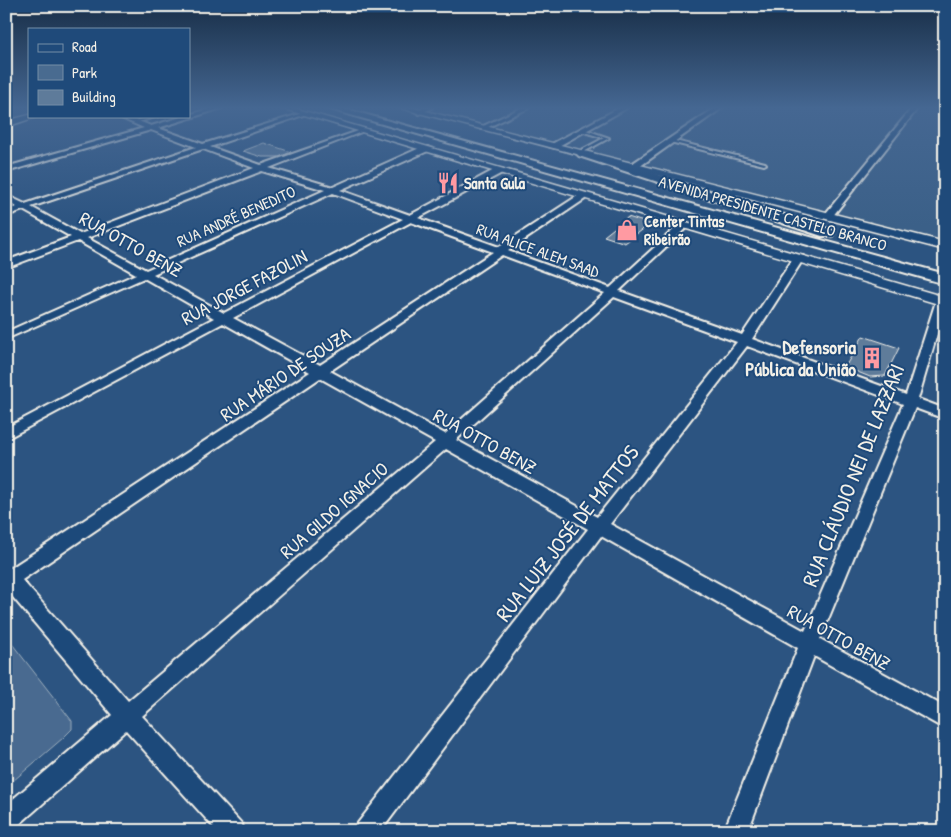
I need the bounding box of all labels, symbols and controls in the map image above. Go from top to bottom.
legend [28,28,190,118]
text: Road [72,36,97,57]
text: Park [72,62,97,83]
text: Building [72,86,116,107]
restaurant icon: Santa Gula [435,170,461,196]
street label: AVENIDA PRESIDENTE CASTELO BRANCO [656,170,890,256]
place label: Santa Gula [464,172,526,194]
street label: RUA ANDRÉ BENEDITO [173,180,299,252]
street label: RUA OTTO BENZ [75,205,187,283]
place label: Center Tintas Ribeirão [644,210,725,250]
shop icon: Center Tintas Ribeirão [614,217,640,243]
street label: RUA ALICE ALEM SAAD [474,218,603,283]
street label: RUA JORGE FAZOLIN [177,243,311,331]
street label: RUA MÁRIO DE SOUZA [215,321,355,427]
place label: Defensoria Pública da União [745,334,857,382]
building icon: Defensoria Pública da União [859,345,885,371]
street label: RUA CLÁUDIO NEI DE LAZZARI [795,359,911,591]
street label: RUA OTTO BENZ [429,402,541,480]
street label: RUA LUIZ JOSÉ DE MATTOS [488,438,646,628]
street label: RUA GILDO IGNACIO [274,456,394,564]
street label: RUA OTTO BENZ [783,598,895,676]

